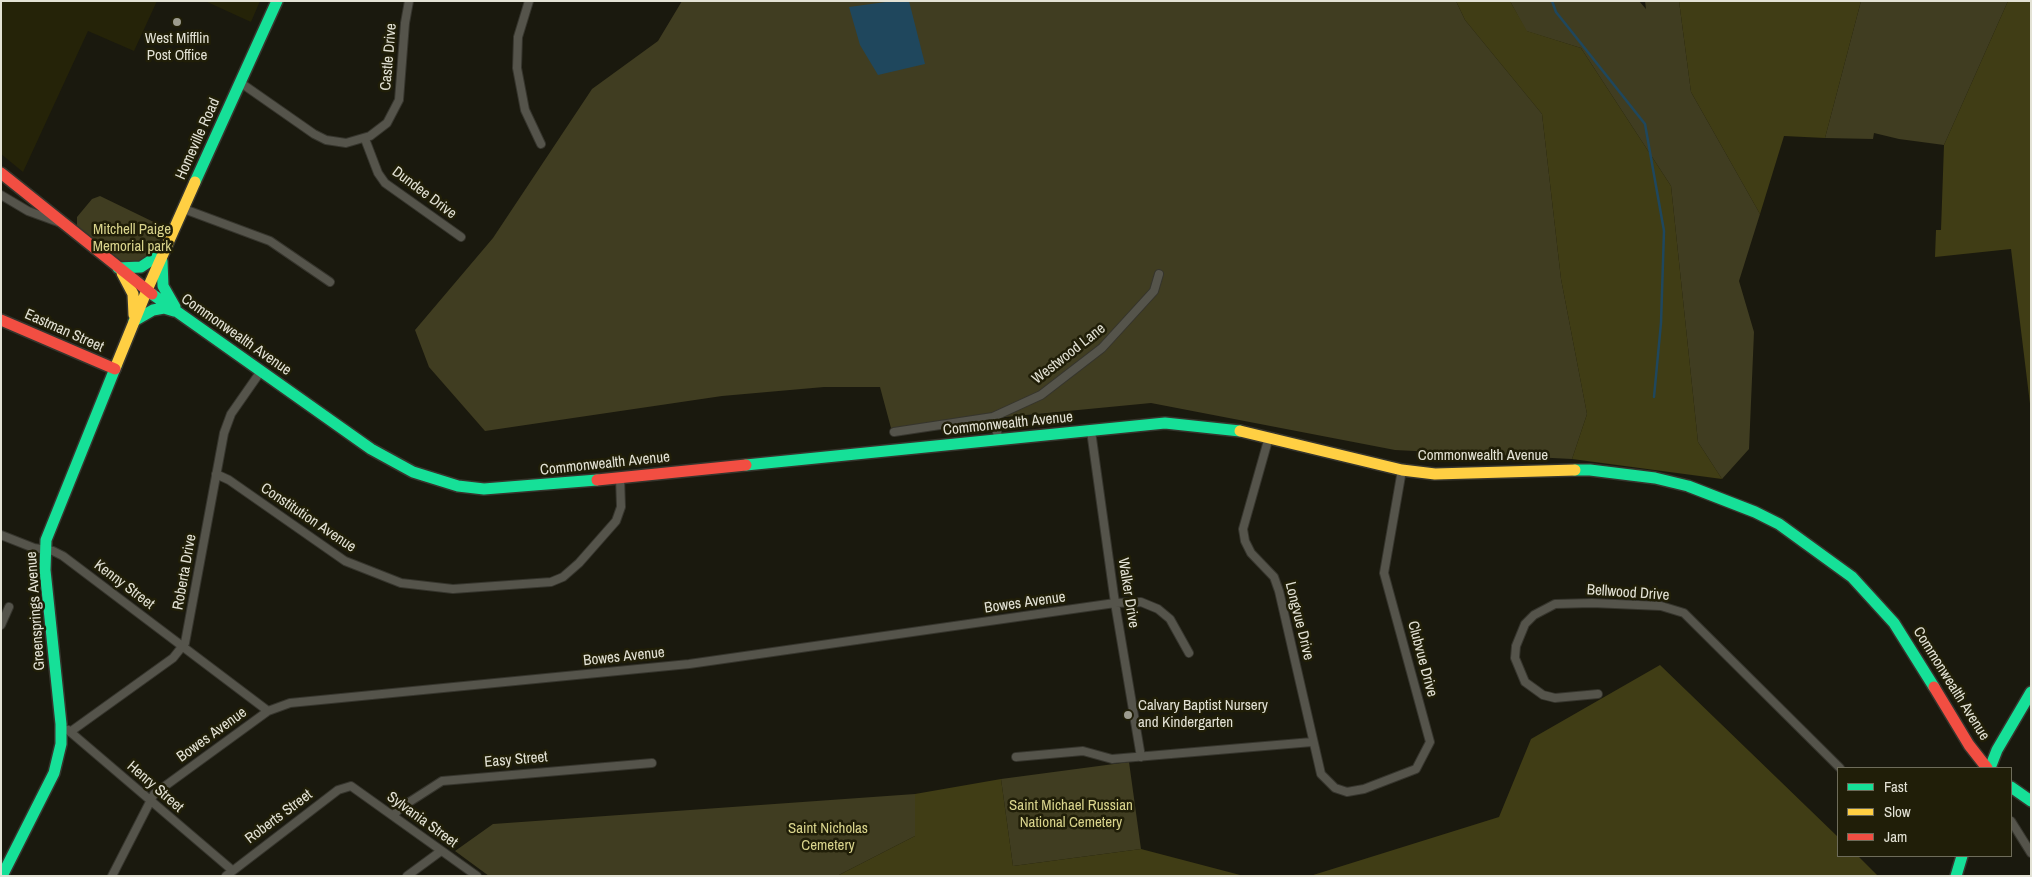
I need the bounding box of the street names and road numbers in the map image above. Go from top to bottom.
street label: Castle Drive [377,23,401,91]
street label: Homeville Road [172,95,224,183]
street label: Dundee Drive [388,163,460,223]
street label: Commonwealth Avenue [177,290,295,380]
street label: Eastman Street [22,306,106,356]
street label: Westwood Lane [1029,320,1109,388]
street label: Commonwealth Avenue [942,408,1074,440]
street label: Commonwealth Avenue [1418,447,1548,465]
street label: Commonwealth Avenue [539,448,671,480]
street label: Constitution Avenue [257,479,359,557]
street label: Roberta Drive [169,533,201,611]
street label: Greensprings Avenue [23,551,49,671]
street label: Kenny Street [90,556,158,614]
street label: Walker Drive [1114,557,1142,629]
street label: Longvue Drive [1281,580,1317,662]
street label: Bellwood Drive [1586,581,1670,605]
street label: Bowes Avenue [983,588,1067,618]
street label: Clubvue Drive [1403,619,1441,699]
street label: Commonwealth Avenue [1909,624,1993,744]
street label: Bowes Avenue [582,644,666,670]
street label: Bowes Avenue [174,704,250,766]
street label: Easy Street [484,748,548,772]
street label: Henry Street [123,758,187,816]
street label: Roberts Street [242,786,316,848]
street label: Sylvania Street [383,788,461,852]

